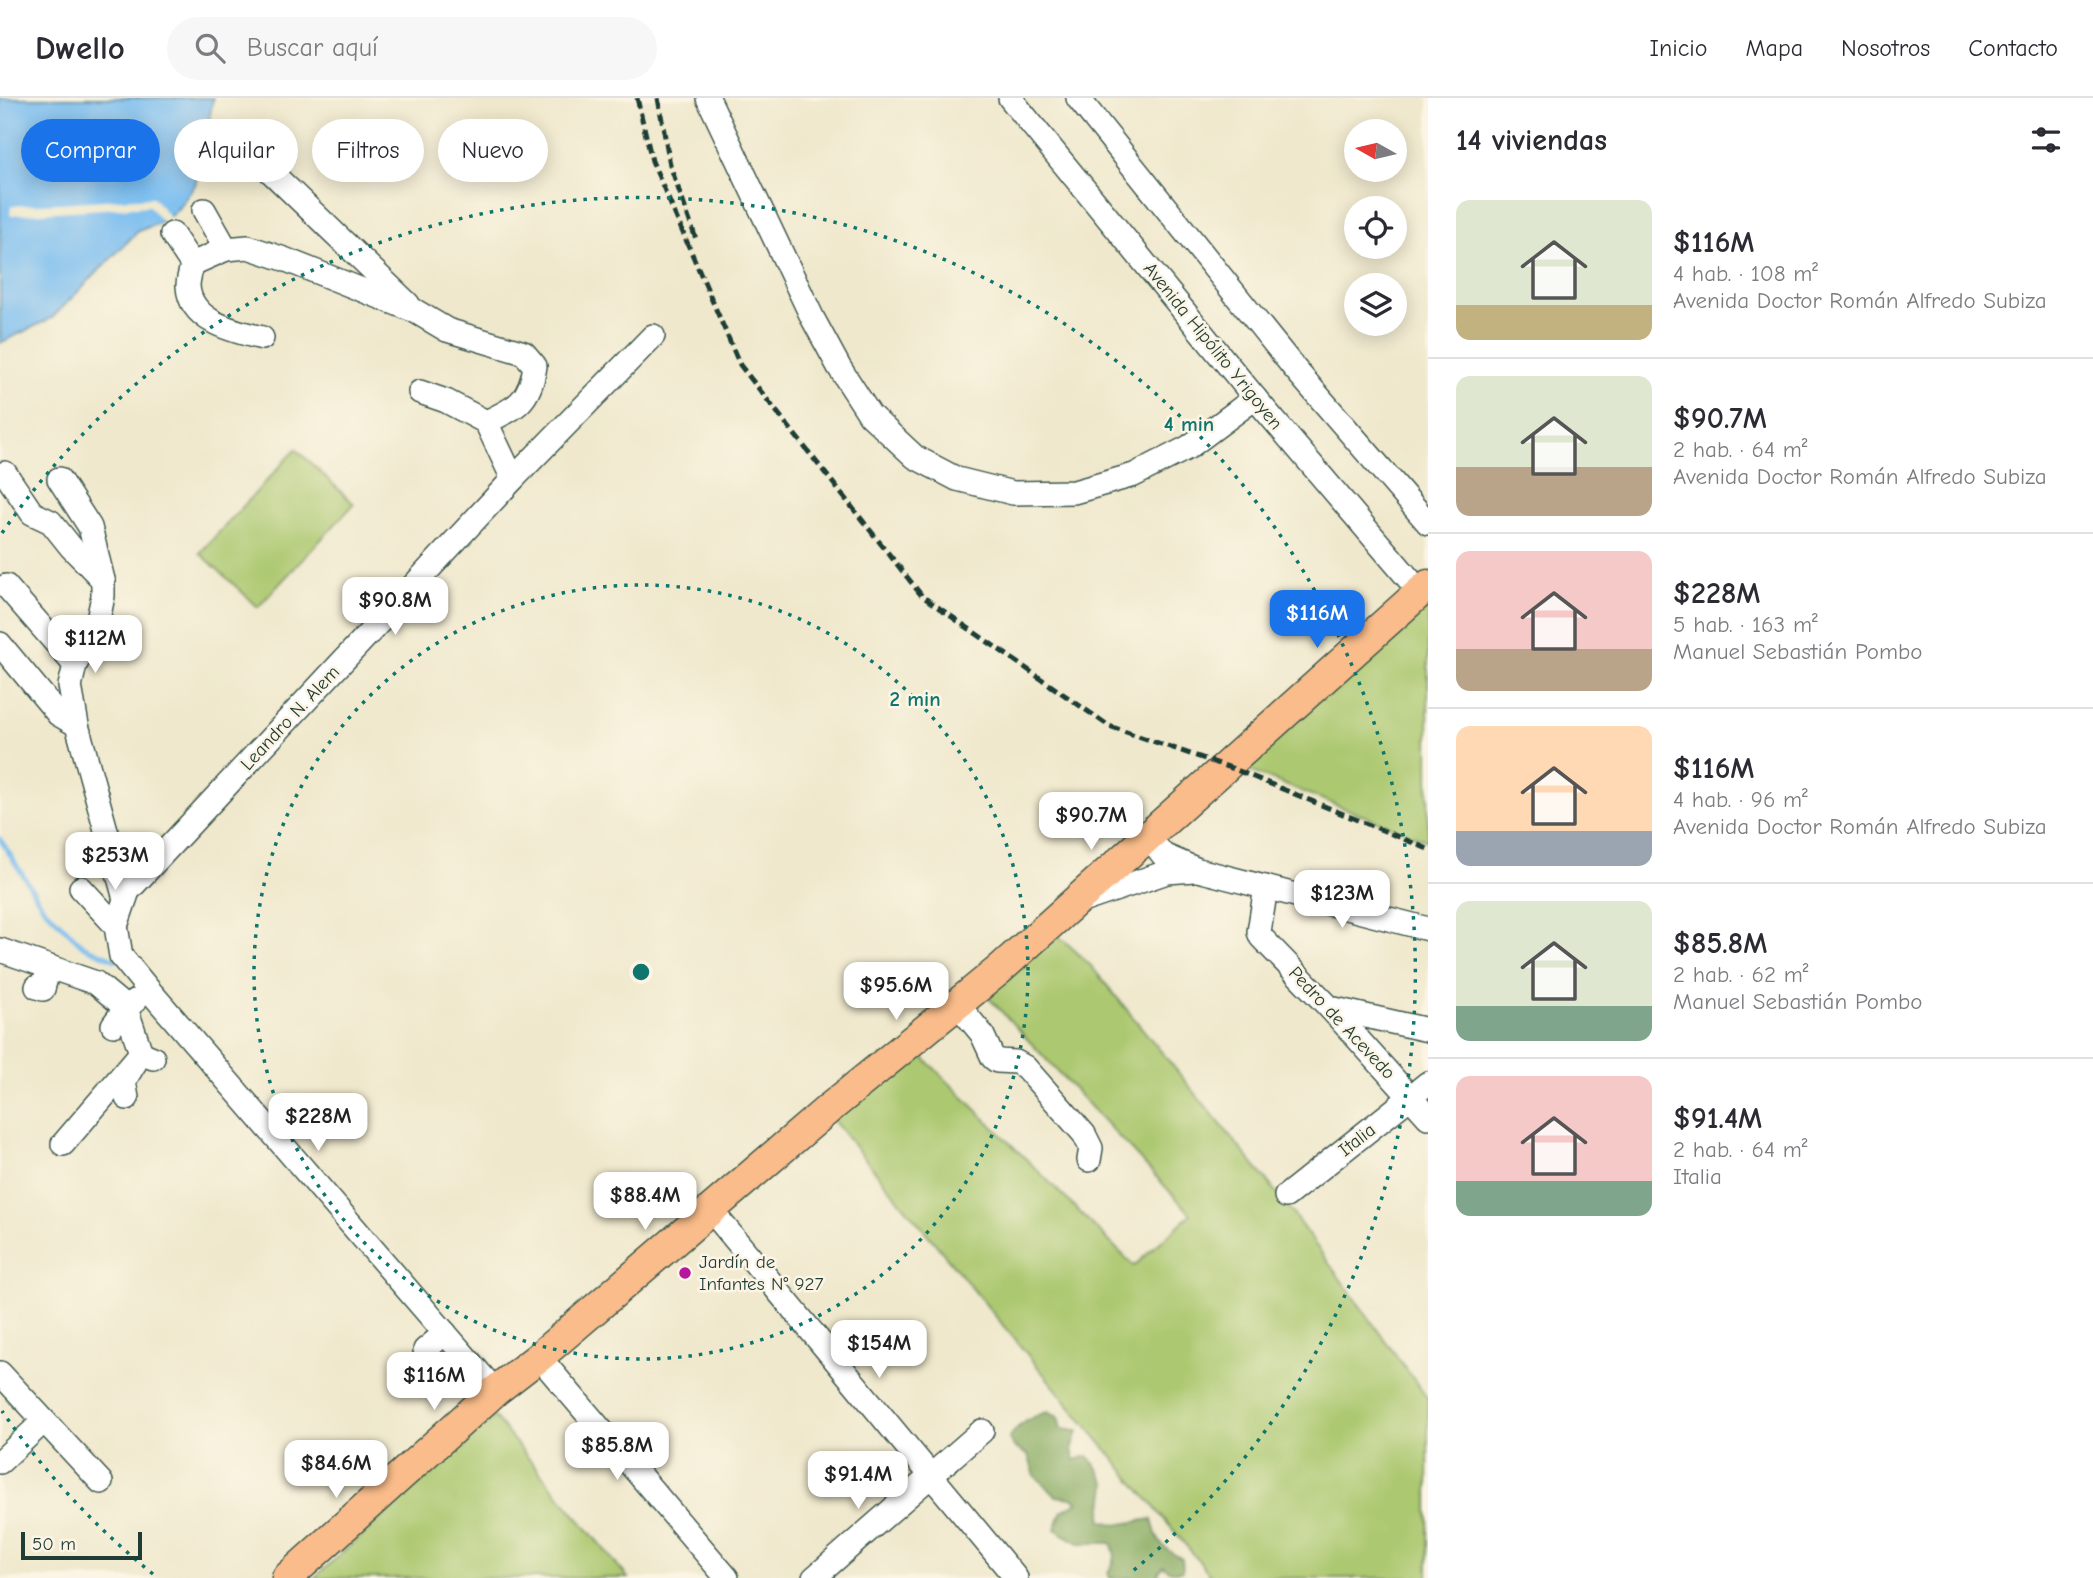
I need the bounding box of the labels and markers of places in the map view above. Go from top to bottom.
pin: $90.8M [338,578,452,637]
pin: $116M [1268,590,1366,650]
pin: $112M [46,616,144,675]
pin: $90.7M [1034,792,1148,852]
pin: $253M [66,832,164,892]
pin: $123M [1293,870,1391,930]
centre of rings [629,960,653,984]
pin: $95.6M [839,962,953,1022]
pin: $228M [269,1094,367,1153]
pin: $88.4M [588,1172,702,1232]
place label: Jardín de Infantes N° 927 [699,1251,823,1295]
marker: Jardín de Infantes N° 927 [677,1265,693,1281]
pin: $154M [830,1320,928,1380]
pin: $116M [385,1352,483,1412]
pin: $85.8M [560,1422,674,1482]
pin: $84.6M [279,1440,393,1500]
pin: $91.4M [801,1452,915,1511]

